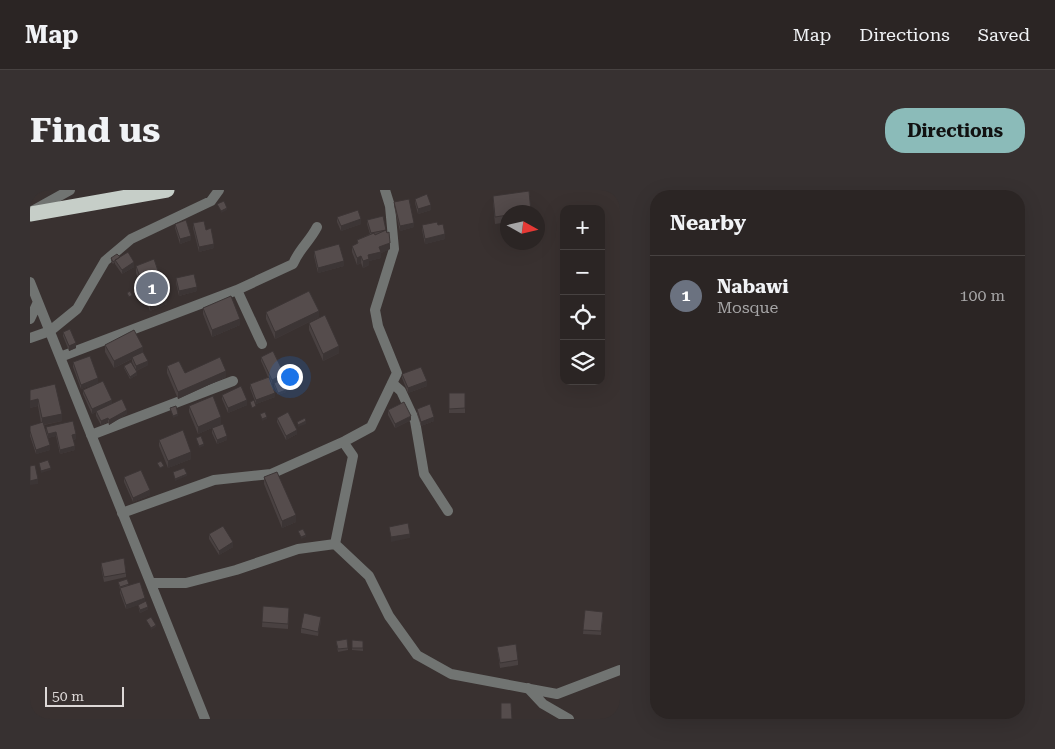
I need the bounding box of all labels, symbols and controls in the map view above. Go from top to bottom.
text: Map [25,21,79,49]
text: Map [793,24,831,45]
text: Directions [859,24,950,45]
text: Saved [978,24,1030,45]
button: Directions [885,108,1025,153]
text: Find us [30,110,160,151]
north arrow [500,205,545,250]
map controls [560,205,605,385]
button: + [560,205,605,250]
text: Nearby [670,211,746,235]
button: − [560,250,605,295]
pin: 1 [136,269,168,307]
text: Nabawi [717,275,789,298]
text: 1 [682,286,690,305]
text: 100 m [959,286,1005,305]
button: locate [560,295,605,340]
text: Mosque [717,298,778,317]
button: layers [560,340,605,385]
your location [277,364,303,390]
scale bar [45,684,124,707]
text: 50 m [52,688,84,704]

